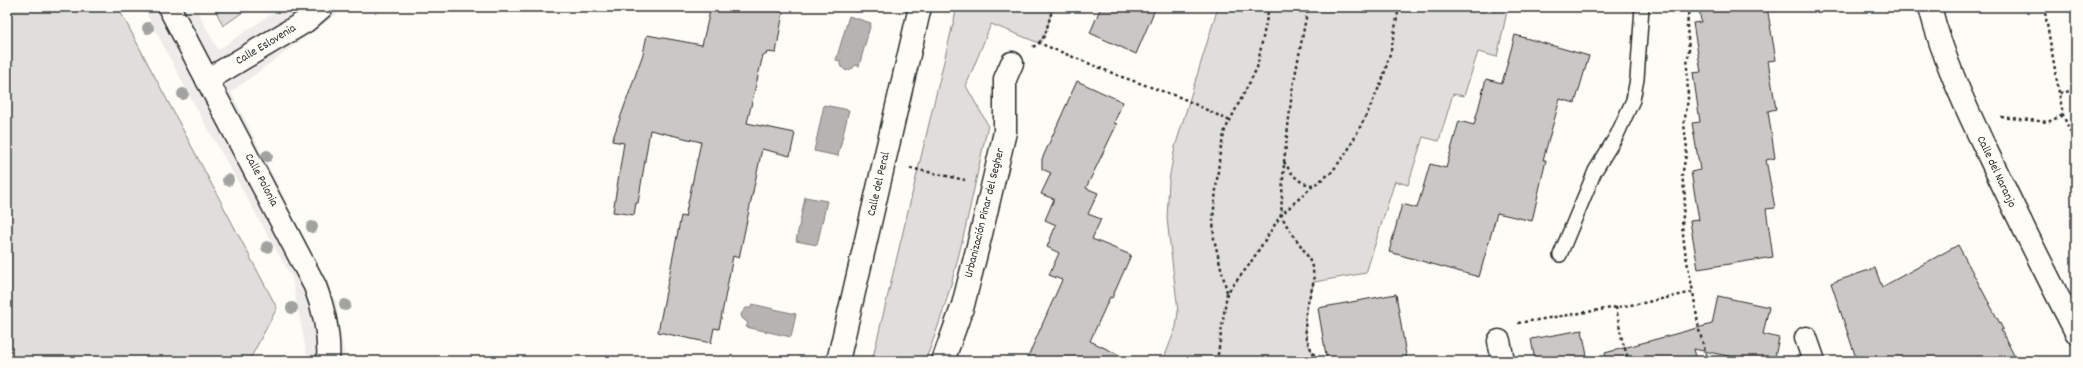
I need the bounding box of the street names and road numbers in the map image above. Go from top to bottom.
street label: Calle Eslovenia [233,20,300,70]
street label: Calle del Naranjo [1972,133,2020,211]
street label: Urbanización Pinar del Segher [961,146,1009,280]
street label: Calle del Peral [863,150,895,218]
street label: Calle Polonia [240,151,282,210]

